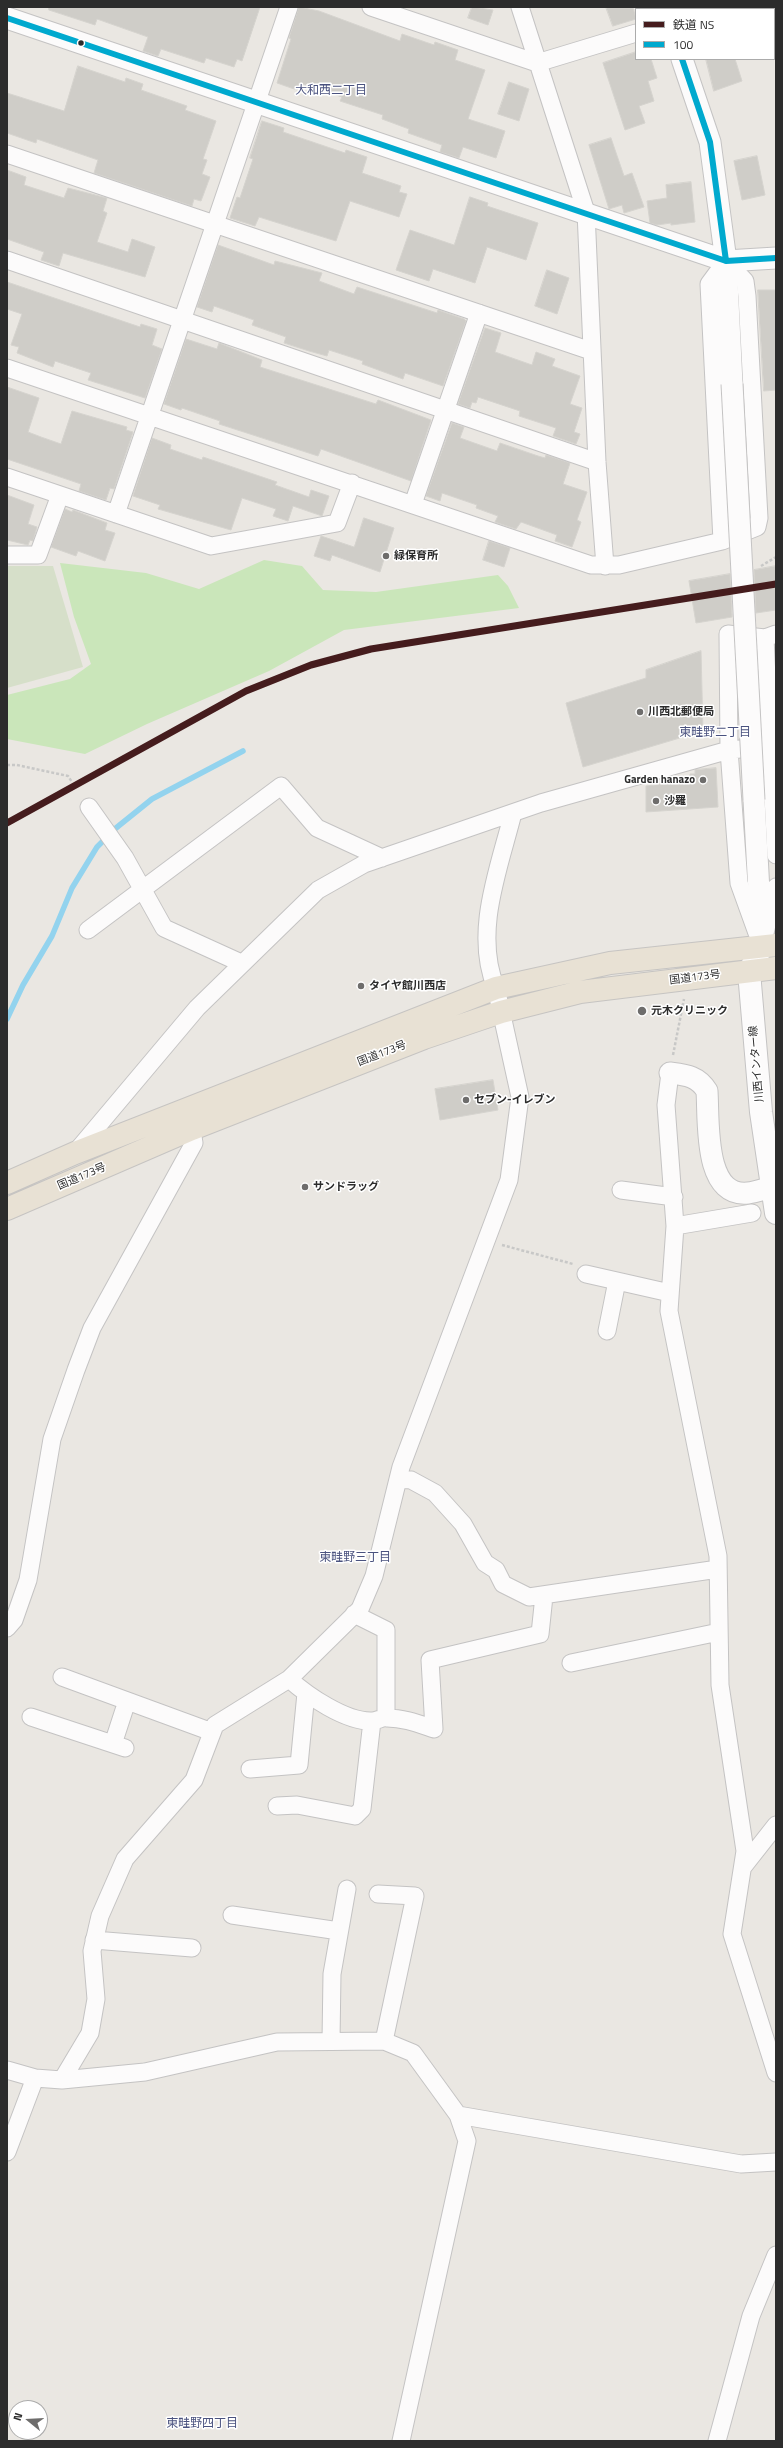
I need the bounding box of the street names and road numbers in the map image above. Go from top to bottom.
street label: 国道173号 [669,968,721,988]
street label: 川西インター線 [747,1025,767,1103]
street label: 国道173号 [356,1039,408,1069]
street label: 国道173号 [56,1161,108,1193]

